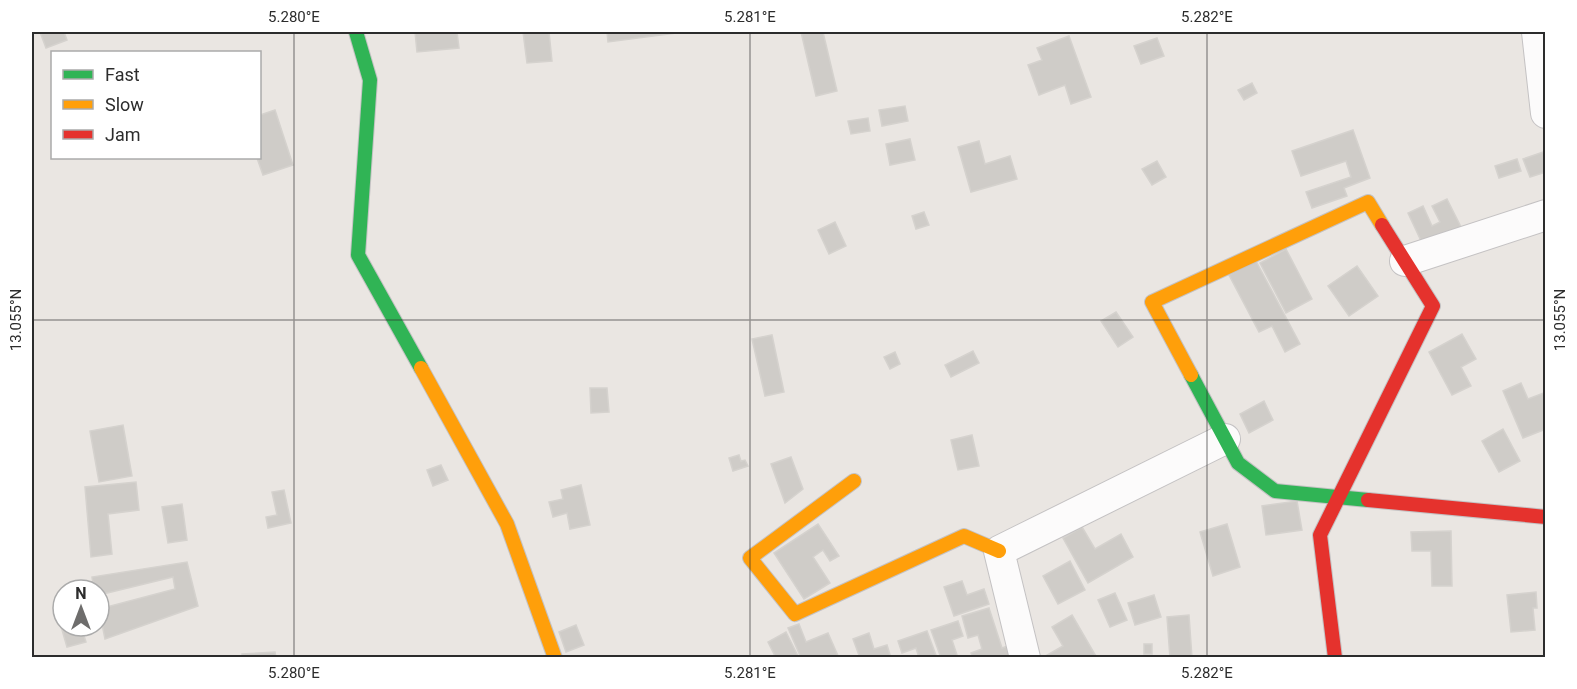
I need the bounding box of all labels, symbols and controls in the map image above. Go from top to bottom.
text: 5.280°E [268,8,320,26]
text: 5.281°E [724,8,776,26]
text: 5.282°E [1181,8,1233,26]
legend [51,51,261,159]
text: Fast [105,64,140,85]
text: Slow [105,94,144,115]
text: Jam [105,124,141,145]
text: 13.055°N [7,289,25,351]
text: 13.055°N [1551,289,1569,351]
north arrow [51,578,111,638]
text: N [75,584,87,603]
text: 5.280°E [268,664,320,682]
text: 5.281°E [724,664,776,682]
text: 5.282°E [1181,664,1233,682]

